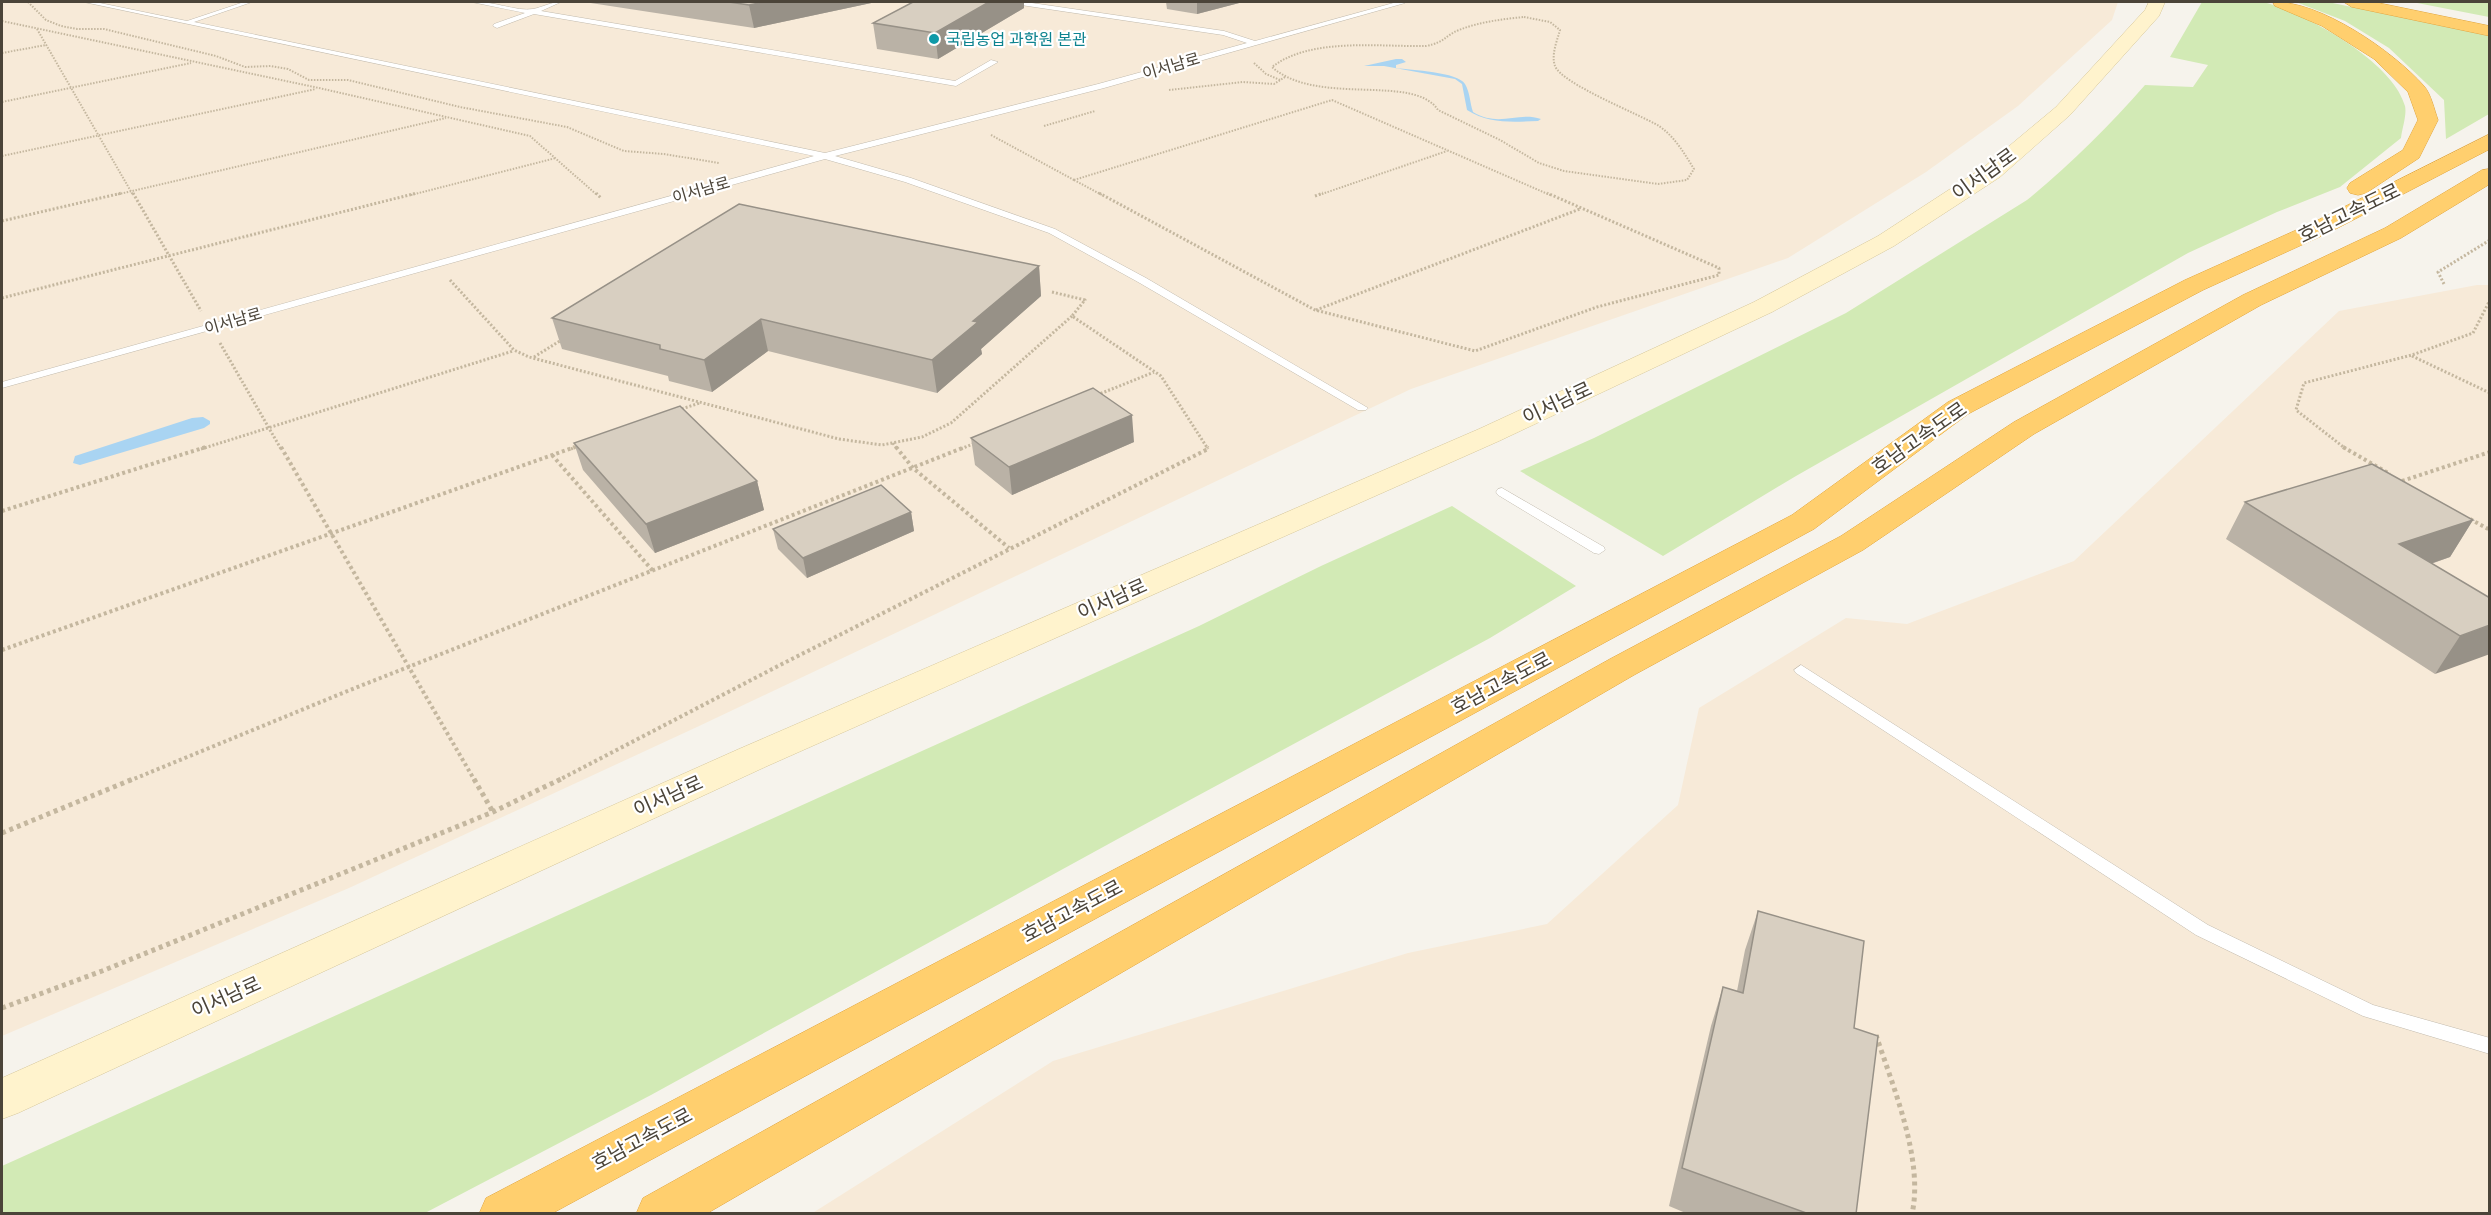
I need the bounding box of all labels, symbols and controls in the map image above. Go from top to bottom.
place label: 국립농업 과학원 본관 [946,30,1087,49]
marker: 국립농업 과학원 본관 [927,32,941,46]
street label: 이서남로 [1140,49,1202,83]
street label: 이서남로 [1947,143,2021,205]
street label: 이서남로 [670,173,732,207]
street label: 호남고속도로 [2294,178,2404,248]
street label: 이서남로 [202,304,264,338]
street label: 이서남로 [1519,377,1595,429]
street label: 호남고속도로 [1867,397,1971,479]
street label: 이서남로 [1073,573,1151,625]
street label: 호남고속도로 [1447,646,1555,720]
street label: 이서남로 [629,770,707,822]
street label: 호남고속도로 [1018,874,1126,948]
street label: 이서남로 [187,971,265,1023]
street label: 호남고속도로 [588,1102,696,1176]

